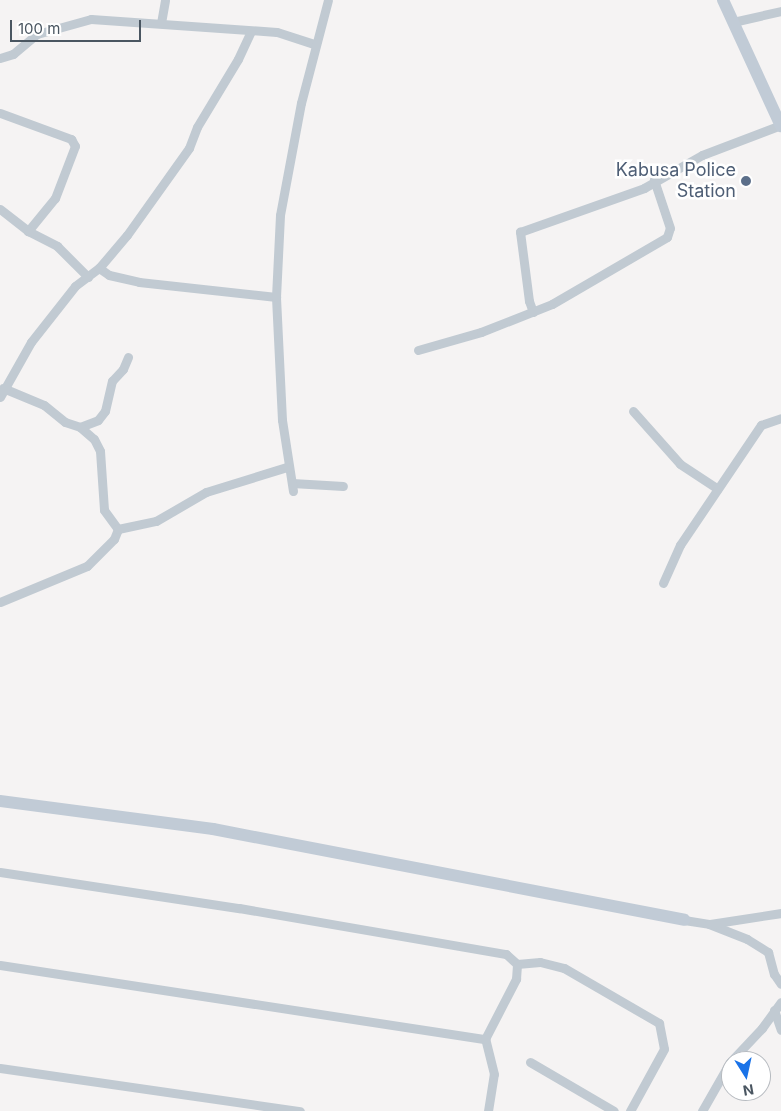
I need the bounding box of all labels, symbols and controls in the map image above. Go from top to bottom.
scale bar [12,10,144,42]
text: 100 m [18,19,60,38]
place label: Kabusa Police Station [616,160,736,202]
marker: Kabusa Police Station [740,175,752,187]
north arrow [721,1051,771,1101]
text: N [742,1081,755,1100]

